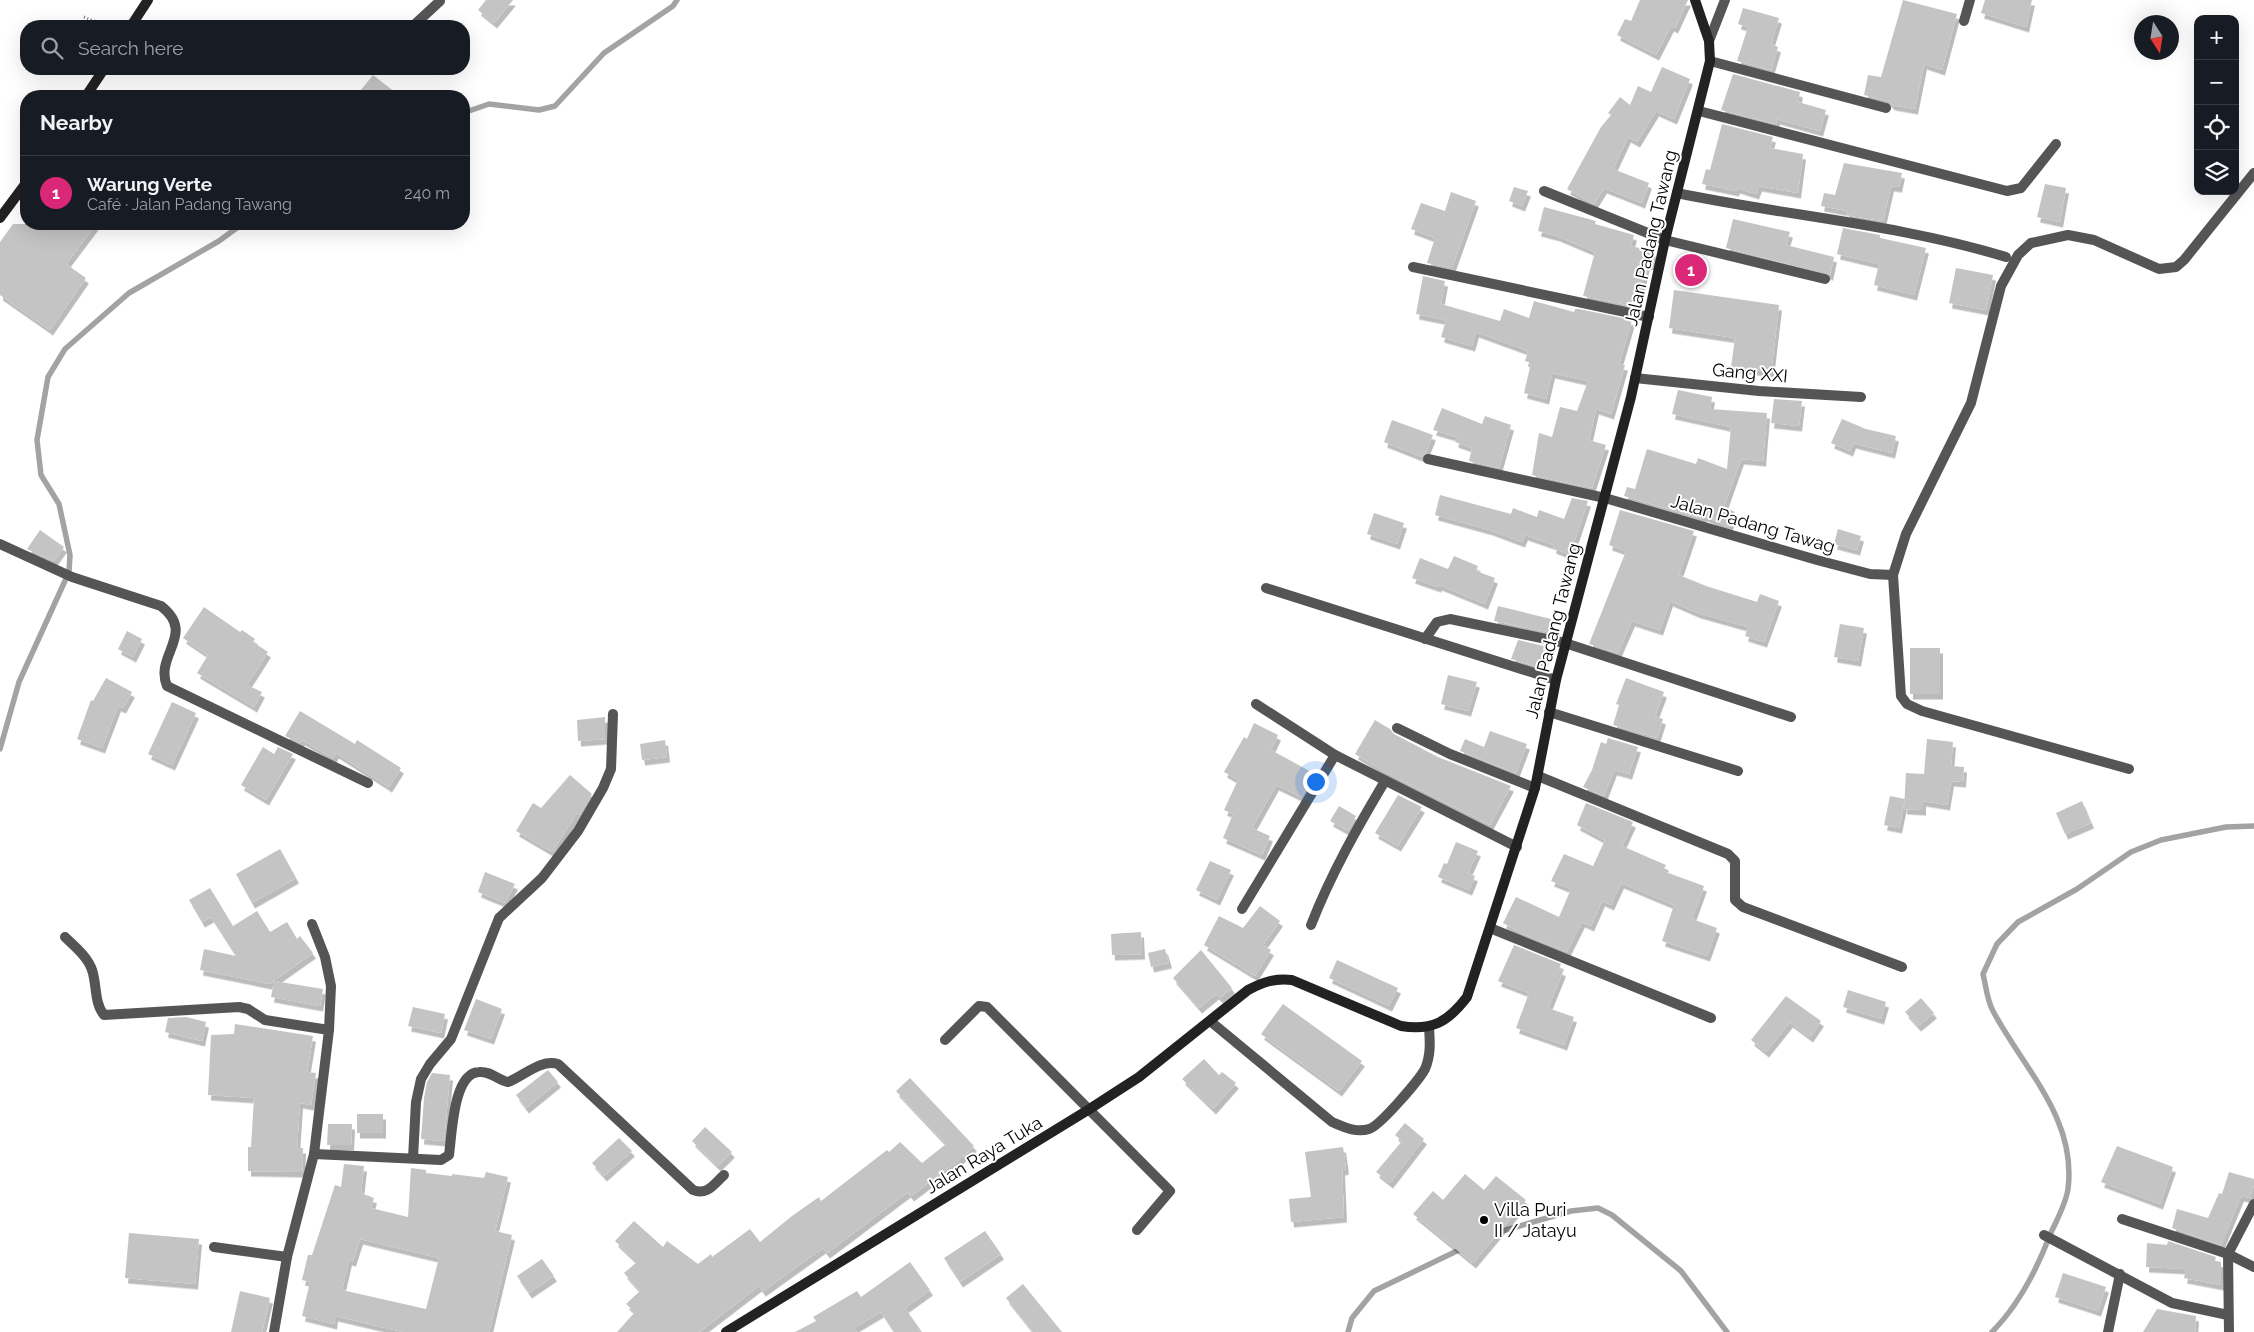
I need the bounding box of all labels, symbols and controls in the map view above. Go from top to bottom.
north arrow [2134,15,2179,60]
map controls [2194,15,2239,195]
button: + [2194,15,2239,60]
search box [20,20,470,75]
icon: search [38,34,66,62]
text: Search here [78,37,184,59]
button: − [2194,60,2239,105]
button: locate [2194,105,2239,150]
text: Nearby [40,110,113,135]
street label: Jalan Padang Tawang [1620,148,1681,328]
button: layers [2194,150,2239,195]
text: Warung Verte [87,173,212,195]
text: 1 [52,184,60,203]
text: 240 m [404,184,450,203]
text: Café · Jalan Padang Tawang [87,195,292,214]
pin: 1 [1675,251,1707,289]
street label: Gang XXI [1711,359,1789,386]
street label: Jalan Padang Tawag [1669,490,1838,557]
street label: Jalan Padang Tawang [1521,541,1584,721]
your location [1303,769,1329,795]
street label: Jalan Raya Tuka [922,1112,1046,1198]
place label: Villa Puri II / Jatayu [1494,1199,1577,1241]
marker: Villa Puri II / Jatayu [1478,1214,1490,1226]

